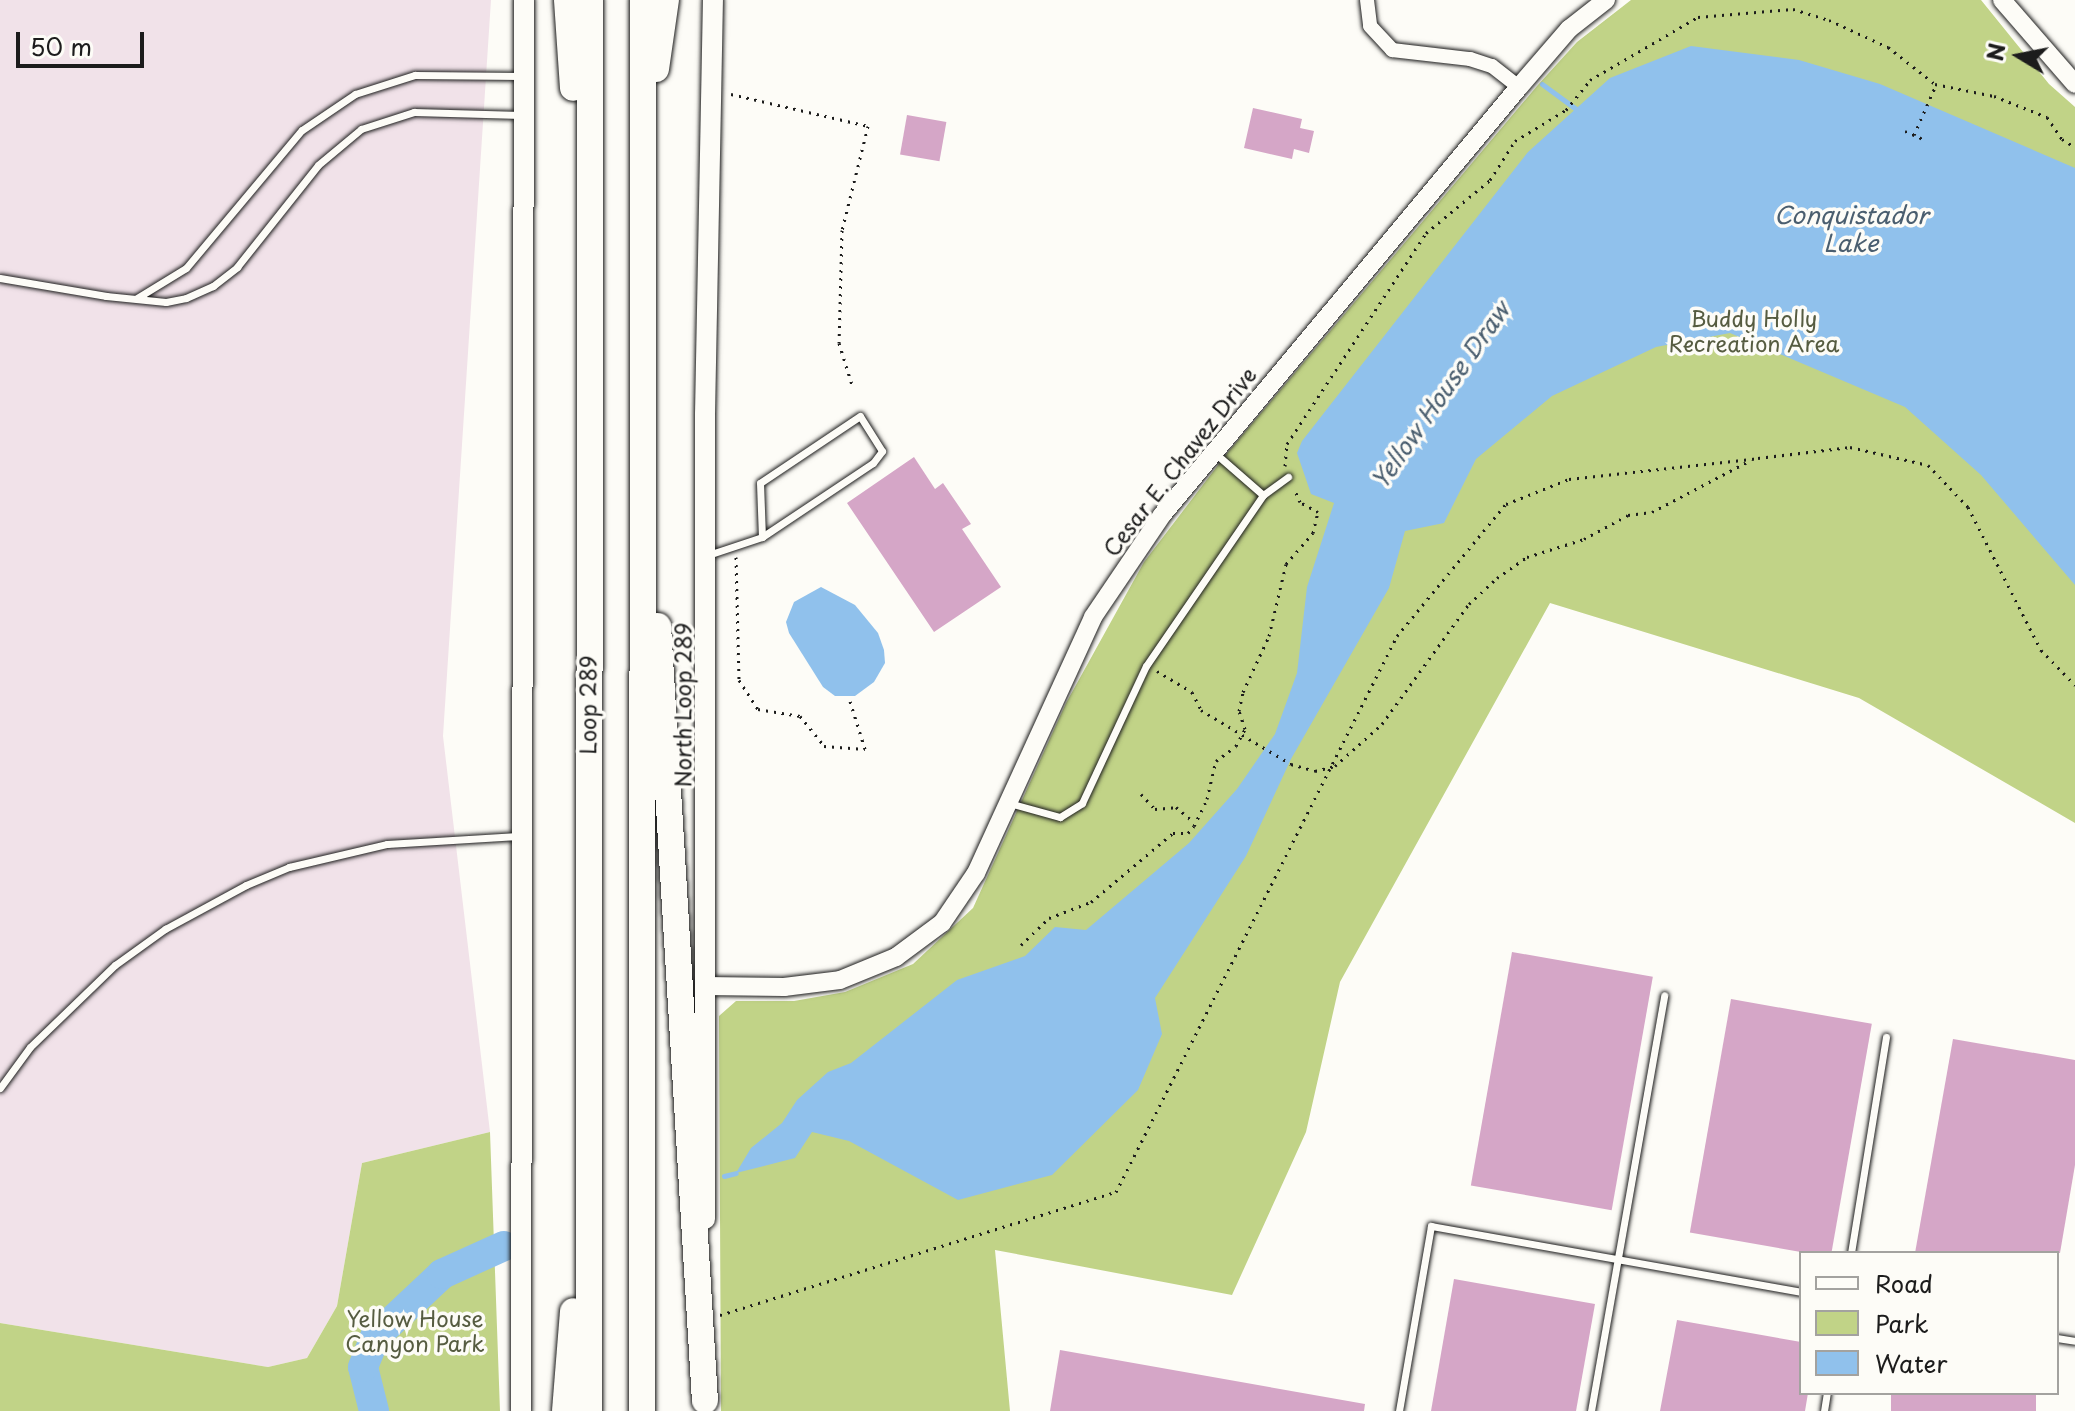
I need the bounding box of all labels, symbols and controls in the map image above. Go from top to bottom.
scale bar [20,16,148,66]
north arrow [1979,16,2059,96]
text: 50 m [30,28,92,64]
text: N [1977,40,2013,63]
water label: Conquistador Lake [1774,201,1928,257]
water label: Yellow House Draw [1365,297,1515,493]
park label: Buddy Holly Recreation Area [1668,304,1840,356]
street label: Cesar E. Chavez Drive [1096,361,1262,561]
street label: North Loop 289 [669,621,695,789]
street label: Loop 289 [574,655,600,755]
legend [1799,1251,2059,1395]
text: Road [1875,1265,1933,1301]
park label: Yellow House Canyon Park [346,1304,484,1356]
text: Park [1875,1305,1929,1341]
text: Water [1875,1345,1947,1381]

